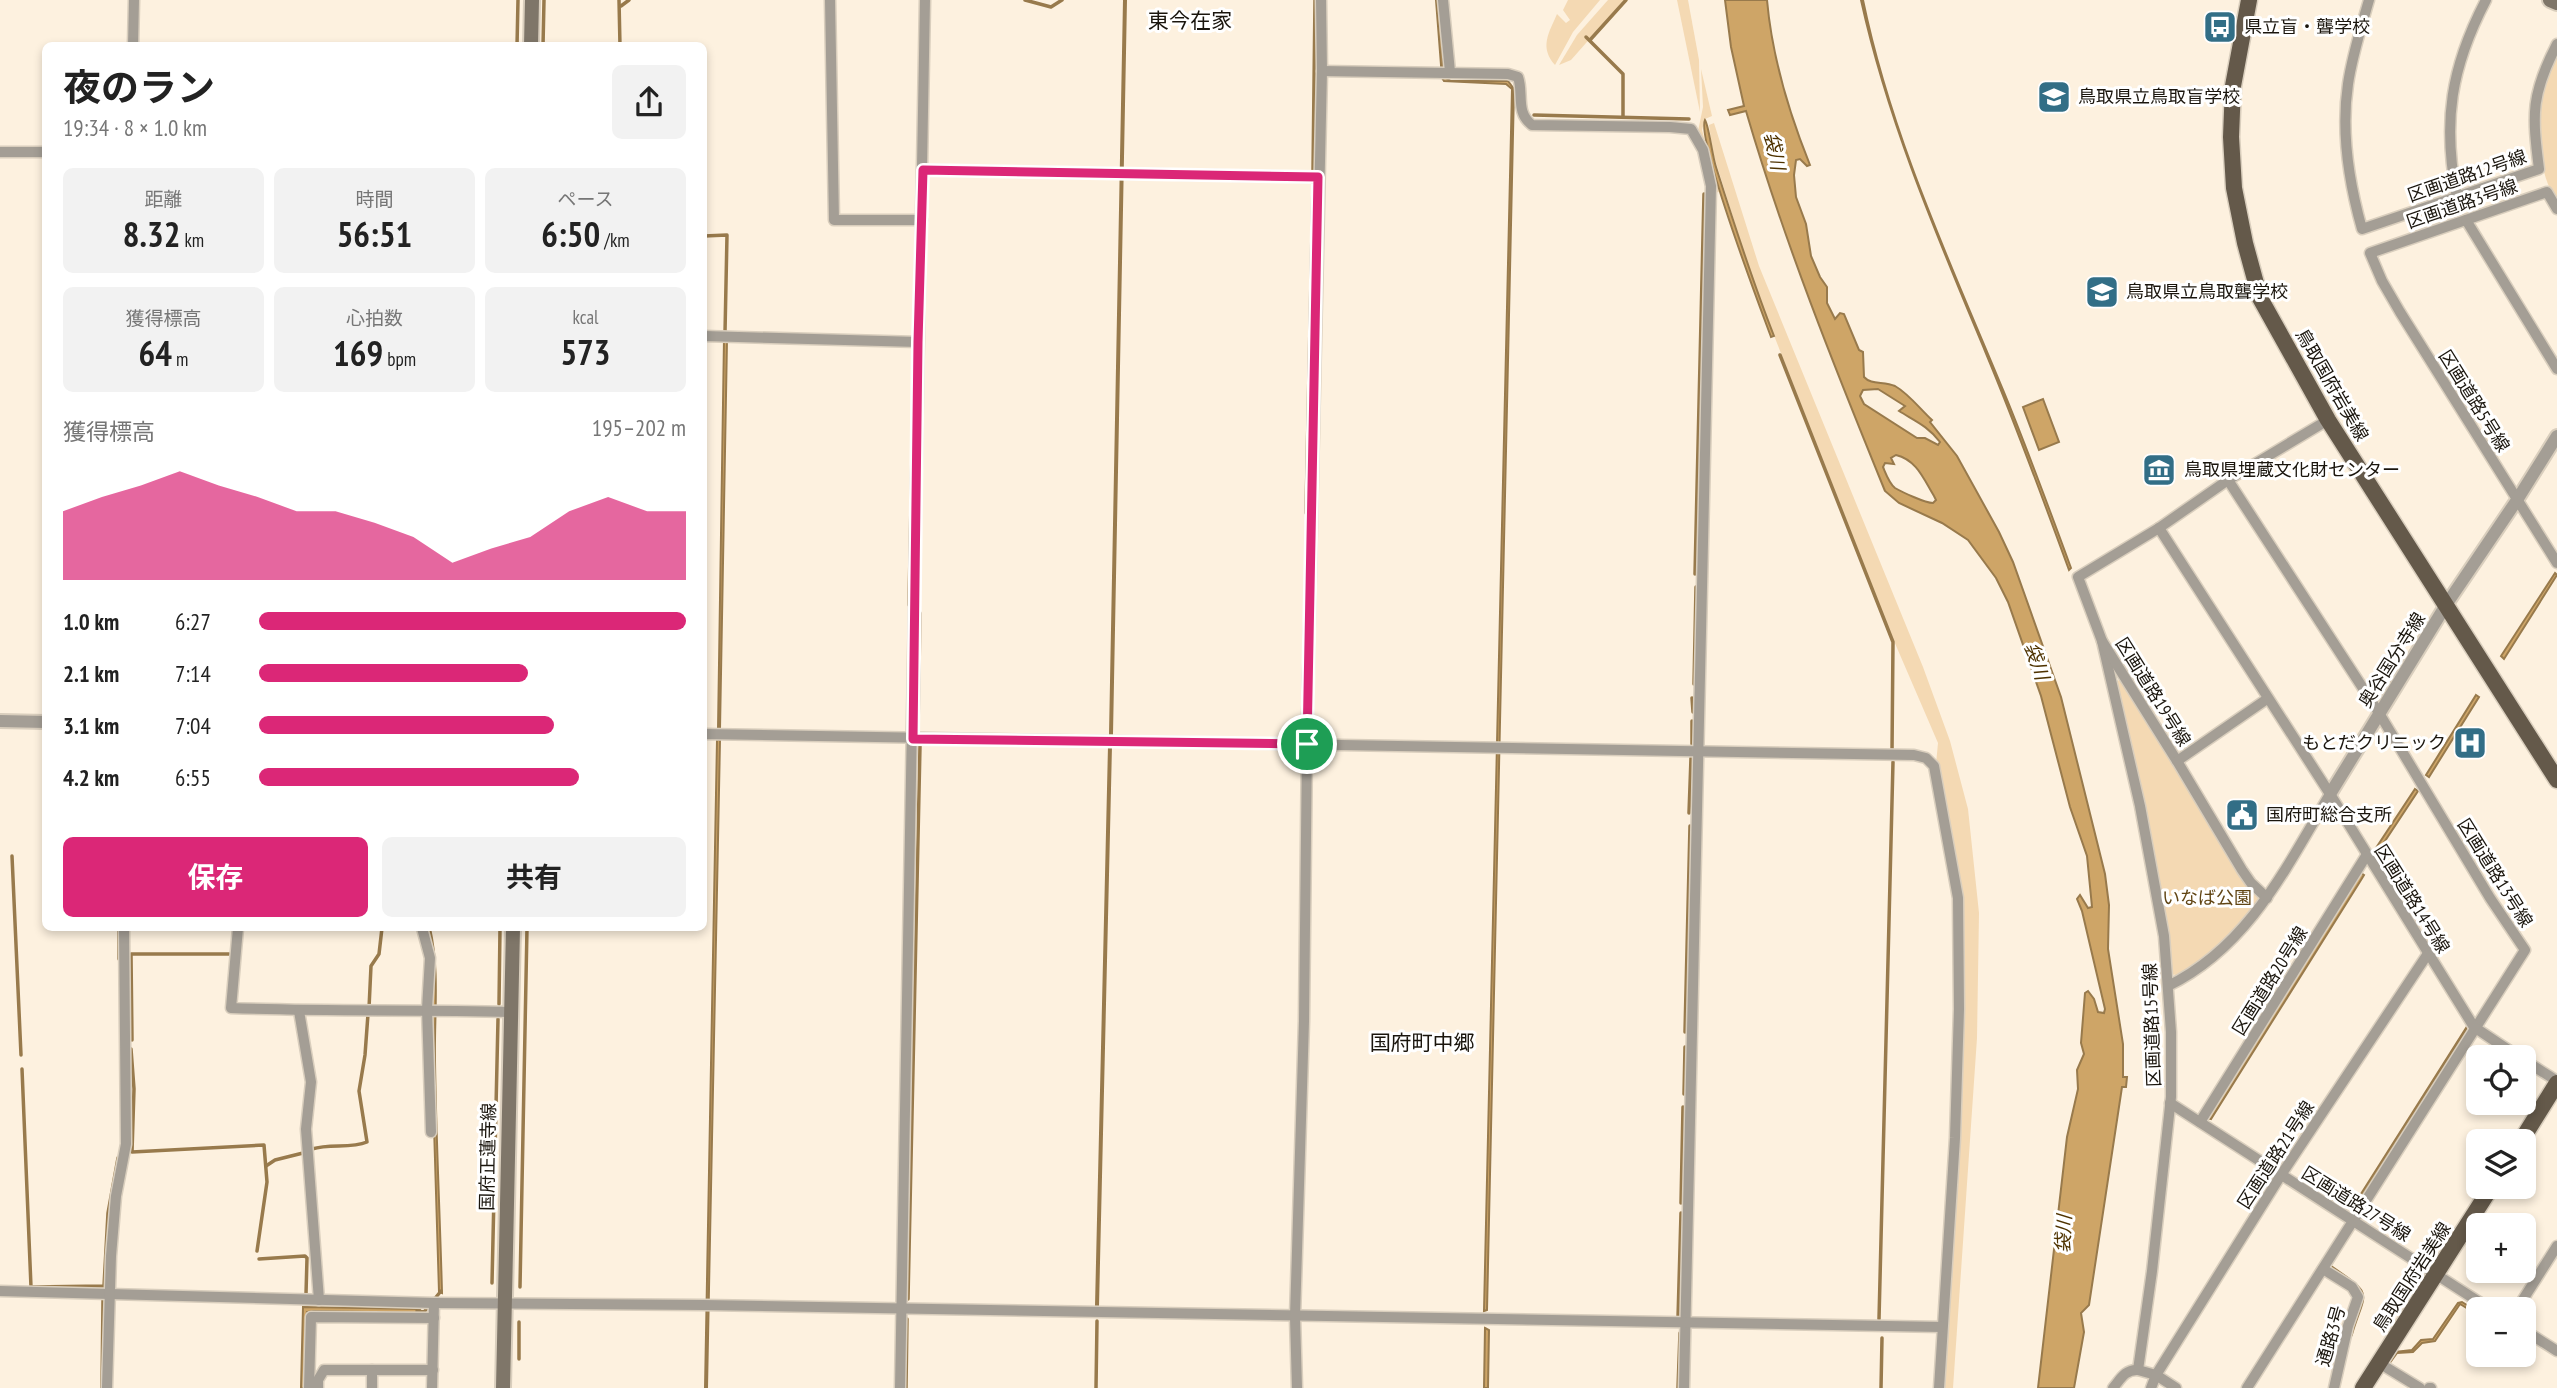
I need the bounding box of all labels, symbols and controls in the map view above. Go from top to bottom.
district label: 東今在家 [1148,7,1232,34]
bus stop icon: 県立盲・聾学校 [2201,8,2239,46]
place label: 県立盲・聾学校 [2244,15,2370,38]
text: 夜のラン [63,62,215,111]
button: share [612,65,686,139]
school or university icon: 鳥取県立鳥取盲学校 [2035,78,2073,116]
place label: 鳥取県立鳥取盲学校 [2078,85,2240,108]
text: 19:34 · 8 × 1.0 km [63,113,207,142]
water label: 袋川 [1760,130,1791,174]
street label: 区画道路12号線 [2404,144,2529,207]
street label: 区画道路3号線 [2403,174,2520,233]
text: 距離 [144,187,183,211]
text: 時間 [355,187,394,211]
text: ペース [557,187,614,211]
text: 8.32 [123,211,180,257]
text: 56:51 [337,211,412,257]
text: 6:50 [541,211,600,257]
text: km [180,228,204,252]
text: /km [600,228,630,252]
school or university icon: 鳥取県立鳥取聾学校 [2083,273,2121,311]
place label: 鳥取県立鳥取聾学校 [2126,280,2288,303]
text: kcal [573,305,598,329]
text: 獲得標高 [125,306,202,330]
text: 心拍数 [346,306,403,330]
street label: 鳥取国府岩美線 [2291,324,2374,445]
text: 573 [560,329,611,375]
text: 64 [139,330,172,376]
text: 169 [333,330,383,376]
street label: 区画道路5号線 [2434,345,2515,456]
text: m [172,347,188,371]
text: bpm [383,347,416,371]
text: 195–202 m [592,413,686,442]
text: 獲得標高 [63,417,155,446]
museum icon: 鳥取県埋蔵文化財センター [2140,451,2178,489]
place label: 鳥取県埋蔵文化財センター [2184,458,2400,481]
text: 1.0 km [63,607,119,636]
text: 6:27 [175,607,211,636]
street label: 奥谷国分寺線 [2353,608,2430,712]
street label: 区画道路19号線 [2111,633,2196,750]
water label: 袋川 [2019,639,2055,685]
text: 2.1 km [63,659,119,688]
text: 7:14 [175,659,211,688]
text: 3.1 km [63,711,119,740]
text: 7:04 [175,711,211,740]
pin [1277,714,1337,774]
hospital icon: もとだクリニック [2451,724,2489,762]
icon: arrive [1288,725,1326,763]
place label: もとだクリニック [2302,731,2446,754]
text: 4.2 km [63,763,119,792]
text: 6:55 [175,763,211,792]
public building icon: 国府町総合支所 [2223,796,2261,834]
place label: 国府町総合支所 [2266,803,2392,826]
street label: 区画道路13号線 [2453,814,2538,931]
button: 保存 [63,837,368,917]
button: 共有 [382,837,686,917]
street label: 区画道路14号線 [2370,840,2455,957]
park label: いなば公園 [2162,886,2252,909]
street label: 区画道路20号線 [2227,922,2312,1039]
street label: 区画道路15号線 [2138,963,2165,1087]
district label: 国府町中郷 [1370,1029,1475,1056]
map controls [2466,1045,2536,1367]
button: locate [2466,1045,2536,1115]
street label: 区画道路21号線 [2232,1096,2319,1213]
street label: 国府正蓮寺線 [475,1103,500,1211]
button: layers [2466,1129,2536,1199]
street label: 区画道路27号線 [2298,1161,2415,1246]
water label: 袋川 [2050,1212,2076,1254]
button: + [2466,1213,2536,1283]
street label: 鳥取国府岩美線 [2368,1218,2456,1336]
button: − [2466,1297,2536,1367]
street label: 通路3号 [2311,1303,2350,1369]

